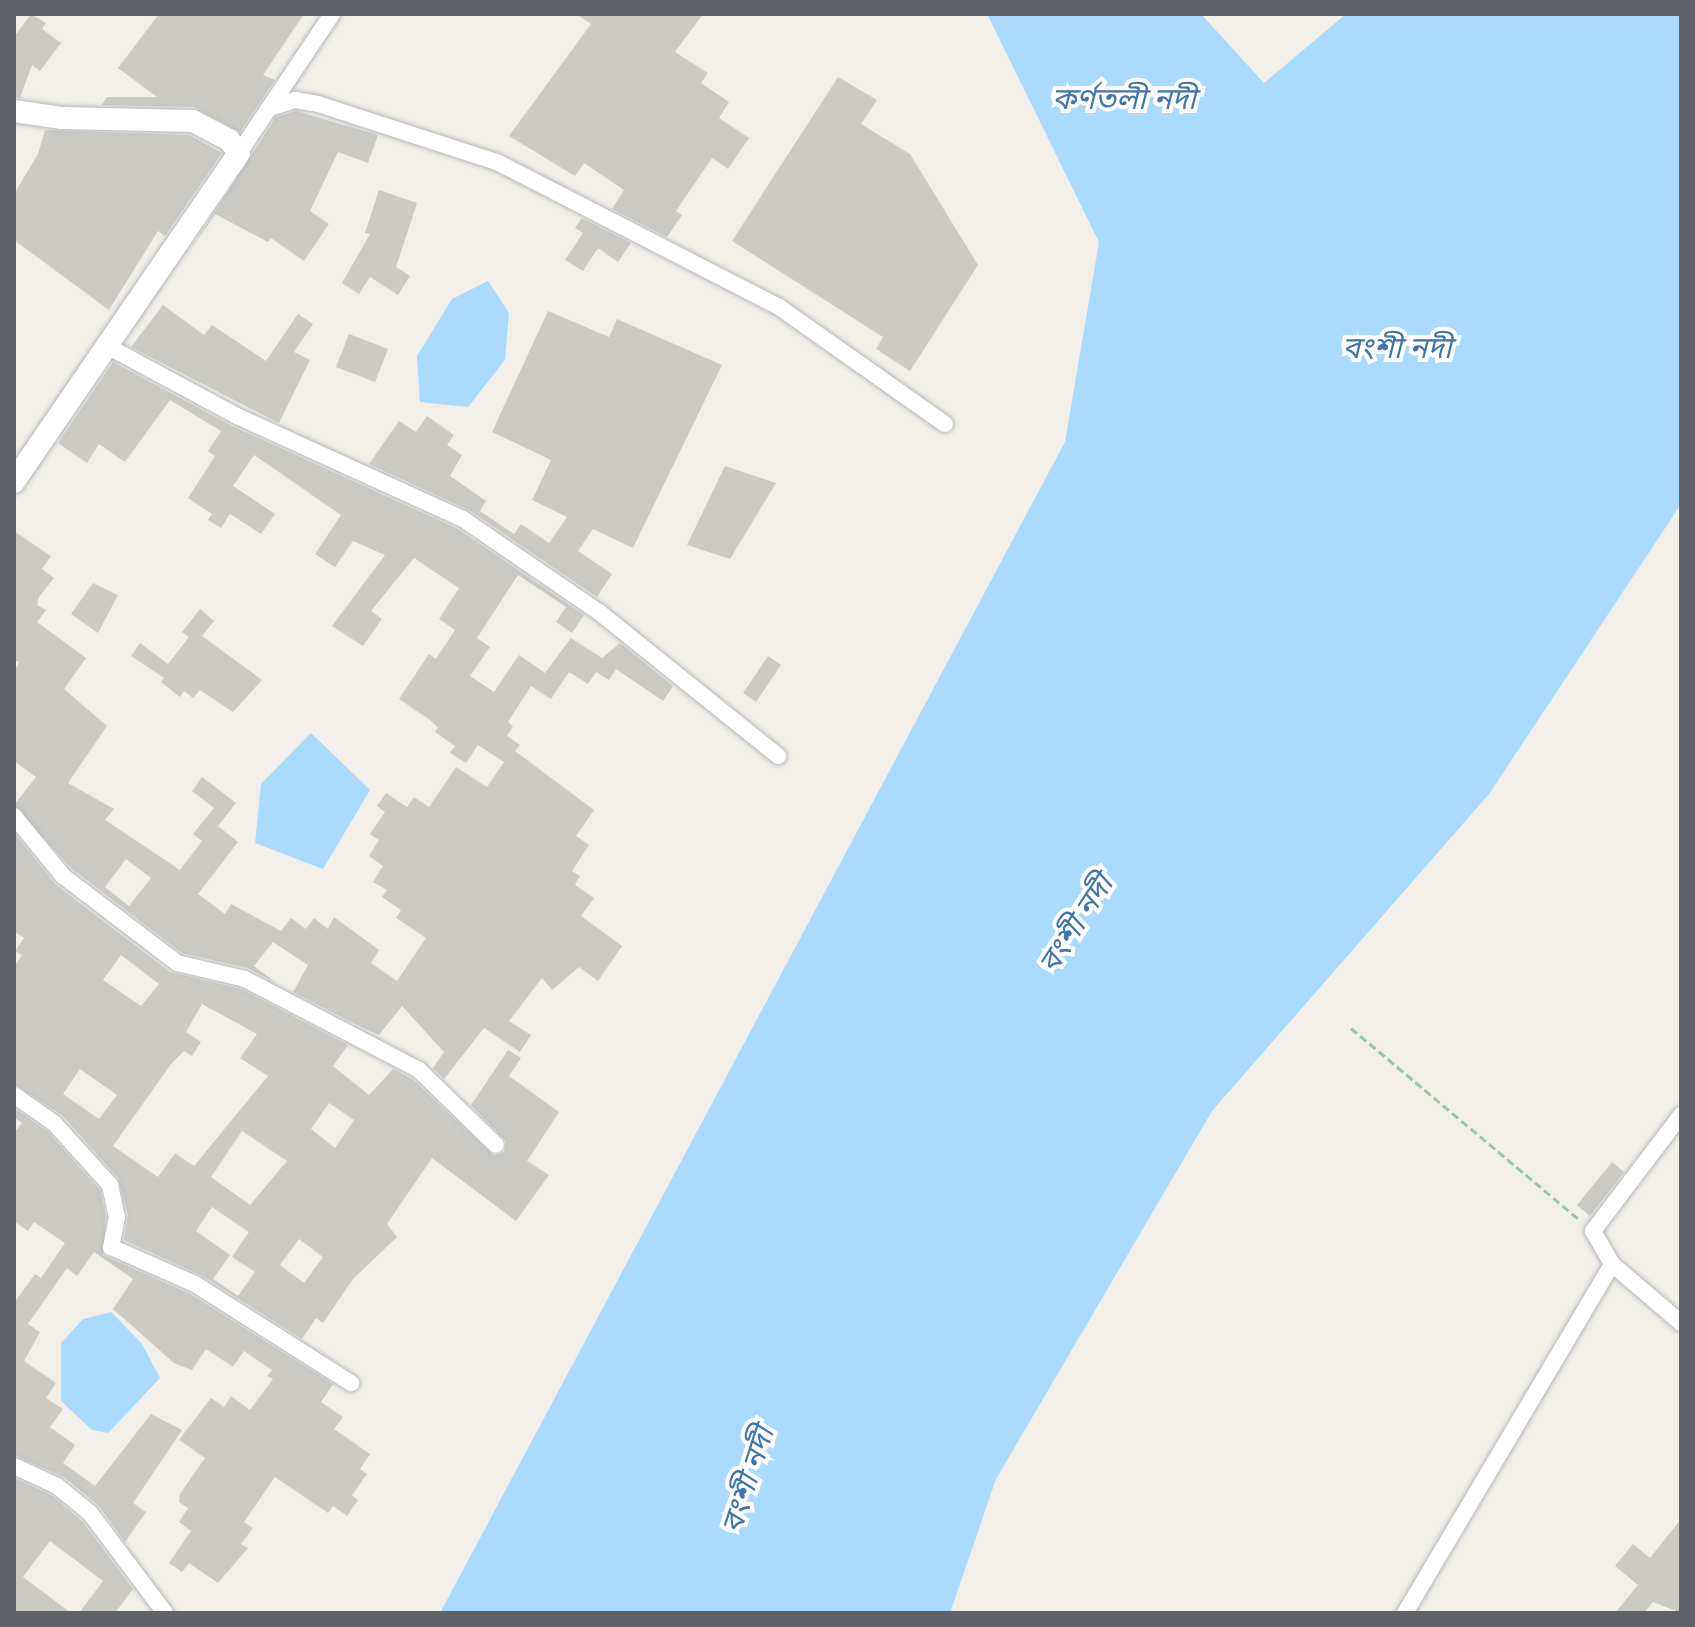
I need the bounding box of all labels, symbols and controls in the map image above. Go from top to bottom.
water label: কর্ণতলী নদী [1052,81,1196,117]
water label: বংশী নদী [1342,330,1452,366]
water label: বংশী নদী [1031,868,1121,980]
water label: বংশী নদী [714,1422,782,1538]

